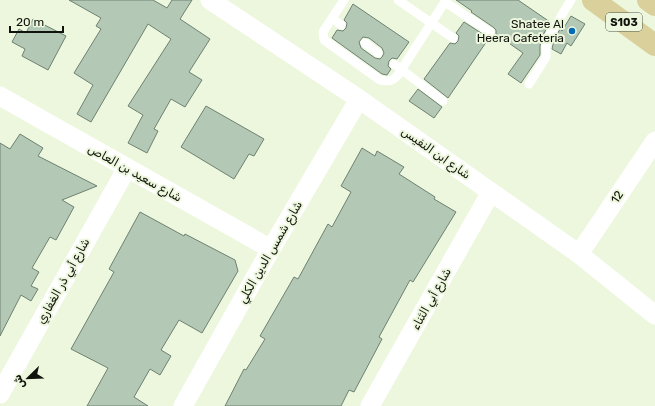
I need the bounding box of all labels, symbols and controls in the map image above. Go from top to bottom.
scale bar [10,8,63,34]
road number: S103 [606,13,642,31]
text: 20 m [16,15,44,29]
place label: Shatee Al Heera Cafeteria [477,17,564,45]
marker: Shatee Al Heera Cafeteria [567,26,577,36]
street label: شارع ابن النفيس [398,124,473,184]
street label: شارع سعيد بن العاص [85,141,184,206]
street label: 12 [608,188,626,206]
street label: شارع شمس الدين الكلي [235,198,307,307]
street label: شارع أبي ذر الغفاري [34,236,94,327]
street label: شارع أبي الثناء [408,265,456,333]
north arrow [8,358,48,398]
text: ش [11,373,28,391]

